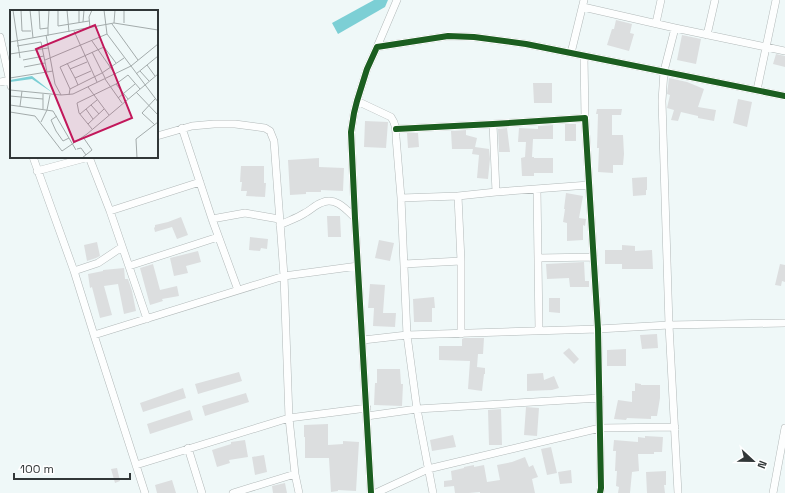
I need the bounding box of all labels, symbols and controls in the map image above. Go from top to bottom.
inset map [10,10,158,158]
north arrow [733,441,773,481]
scale bar [14,455,130,481]
text: N [754,459,770,471]
text: 100 m [20,461,54,477]

